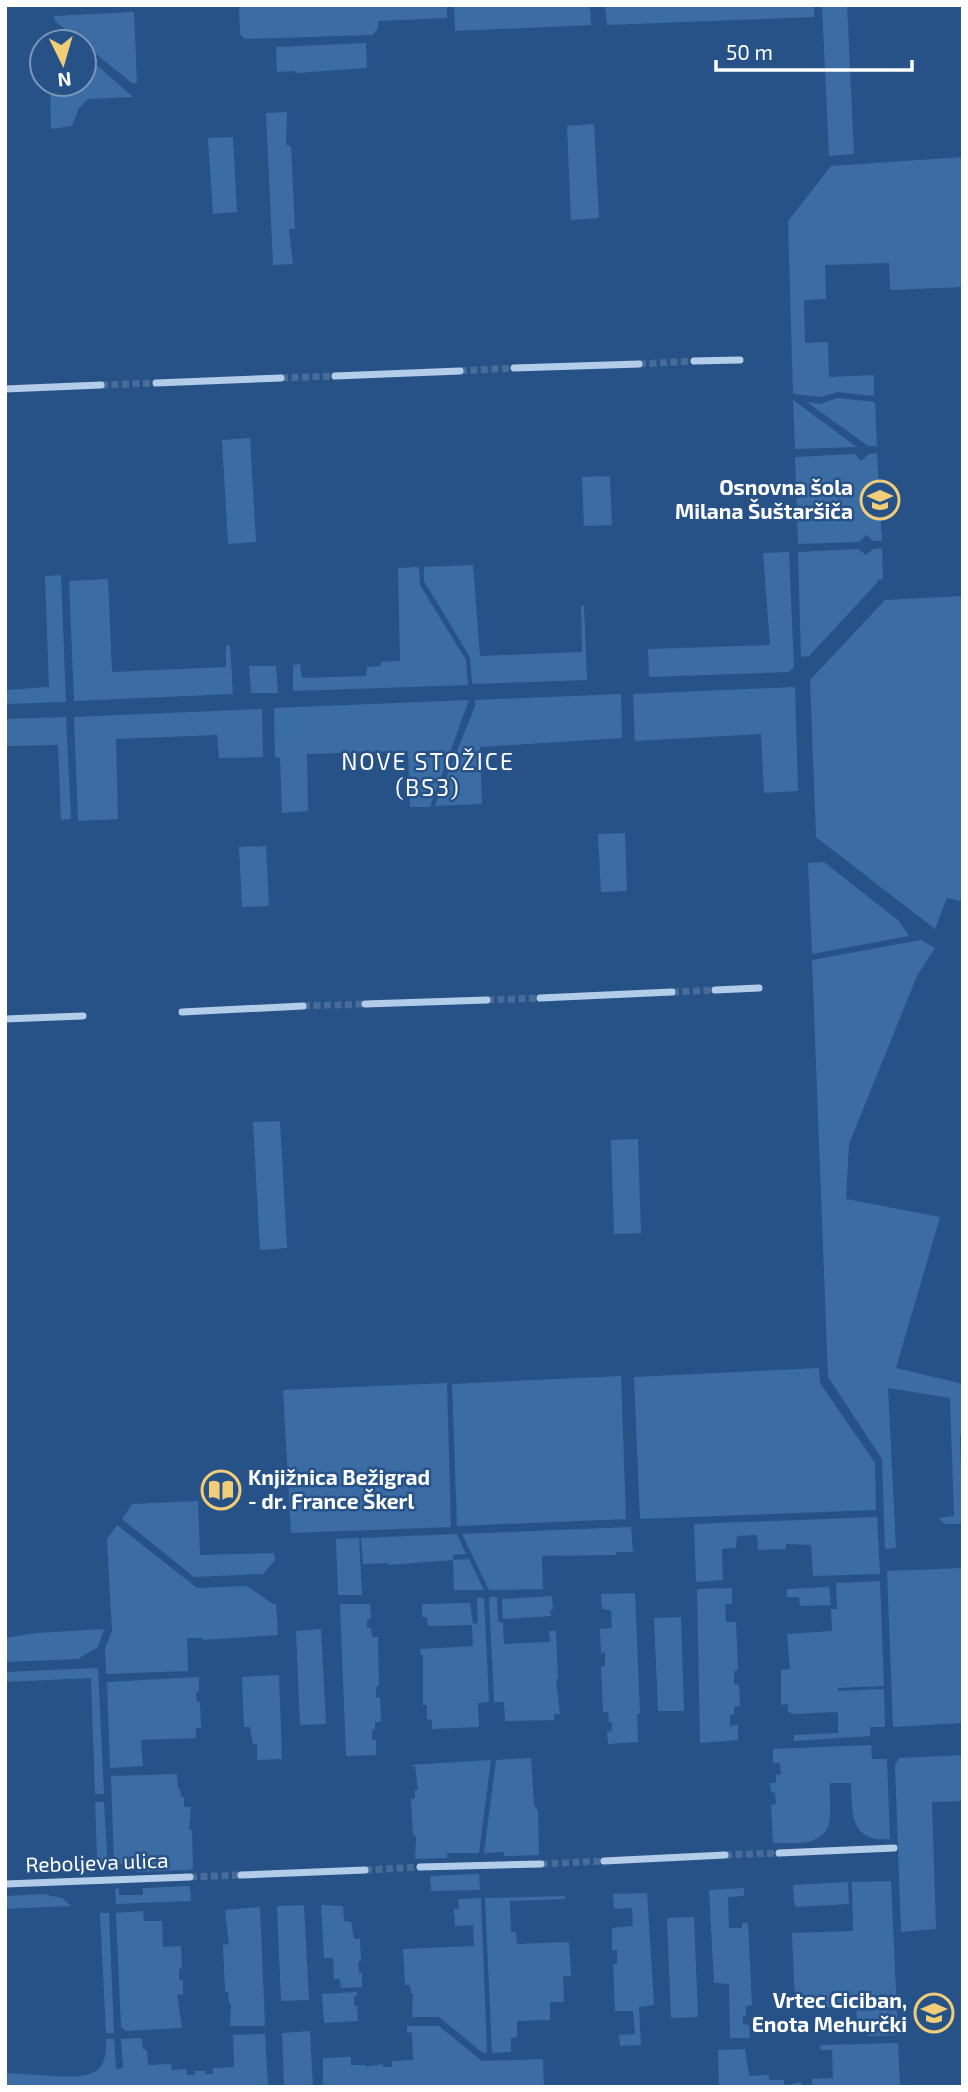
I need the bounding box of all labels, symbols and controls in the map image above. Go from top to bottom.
north arrow [28,28,98,98]
scale bar [716,28,912,72]
text: 50 m [726,39,773,64]
text: N [57,68,72,92]
place label: Osnovna šola Milana Šuštaršiča [675,474,853,523]
school or university icon: Osnovna šola Milana Šuštaršiča [859,479,901,521]
district label: NOVE STOŽICE (BS3) [341,747,515,801]
place label: Knjižnica Bežigrad - dr. France Škerl [248,1464,430,1513]
library icon: Knjižnica Bežigrad - dr. France Škerl [200,1469,242,1511]
street label: Reboljeva ulica [25,1847,169,1877]
place label: Vrtec Ciciban, Enota Mehurčki [752,1987,907,2036]
school or university icon: Vrtec Ciciban, Enota Mehurčki [913,1992,955,2034]

